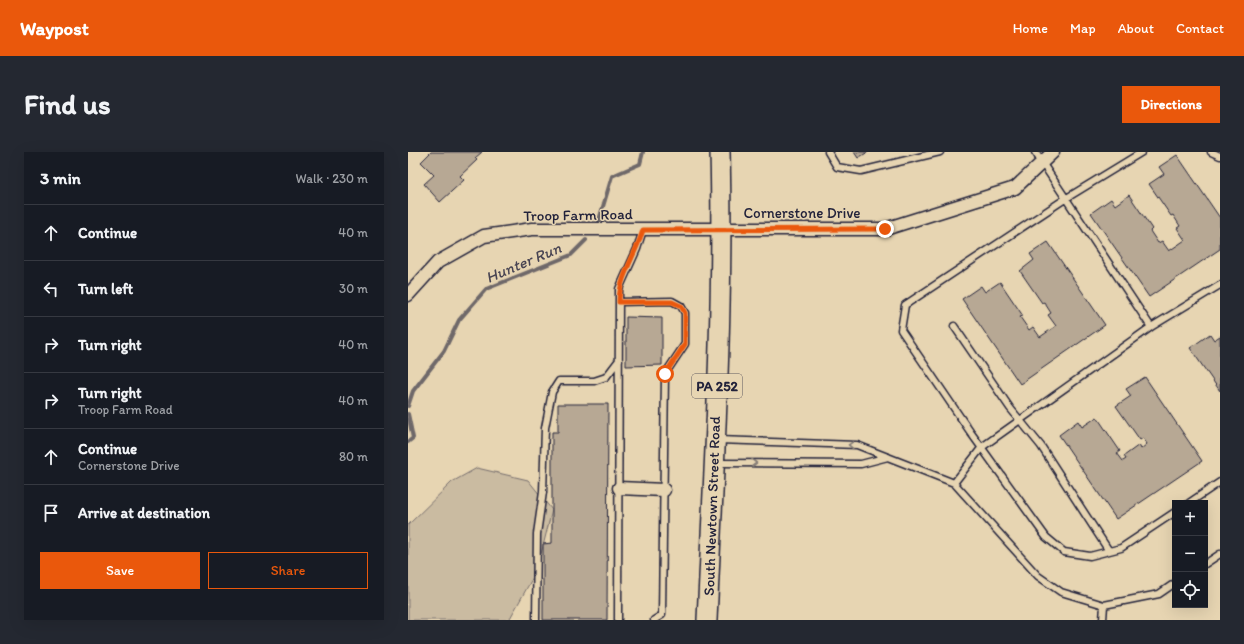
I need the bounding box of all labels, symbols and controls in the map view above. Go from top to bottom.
text: Waypost [20,17,89,40]
text: Home [1013,20,1048,37]
text: Map [1070,20,1096,37]
text: About [1118,20,1154,37]
text: Contact [1176,20,1224,37]
button: Directions [1122,86,1220,123]
text: Find us [24,87,111,121]
text: 3 min [40,168,81,188]
text: Walk · 230 m [296,171,368,186]
street label: Cornerstone Drive [743,204,861,222]
street label: Troop Farm Road [523,205,633,225]
route end [876,220,894,238]
icon: ahead [40,222,62,244]
text: Continue [78,224,137,242]
text: 40 m [338,225,368,240]
water label: Hunter Run [483,238,564,287]
icon: left [40,278,62,300]
text: Turn left [78,280,133,298]
text: 30 m [339,281,368,296]
icon: right [40,334,62,356]
text: Turn right [78,336,142,354]
text: 40 m [338,337,368,352]
route start [656,365,674,383]
road number: PA 252 [692,374,742,398]
text: Turn right [78,384,142,402]
icon: right [40,390,62,412]
text: 40 m [338,393,368,408]
text: Troop Farm Road [78,402,173,417]
street label: South Newtown Street Road [700,415,724,596]
text: Continue [78,440,137,458]
one-way arrow [848,441,854,449]
icon: ahead [40,446,62,468]
text: 80 m [339,449,368,464]
text: Cornerstone Drive [78,458,180,473]
one-way arrow [751,459,757,467]
map controls [1172,500,1208,608]
button: + [1172,500,1208,536]
icon: arrive [40,502,62,524]
text: Arrive at destination [78,504,210,522]
button: − [1172,536,1208,572]
button: Save [40,552,200,589]
button: Share [208,552,368,589]
button: locate [1172,572,1208,608]

